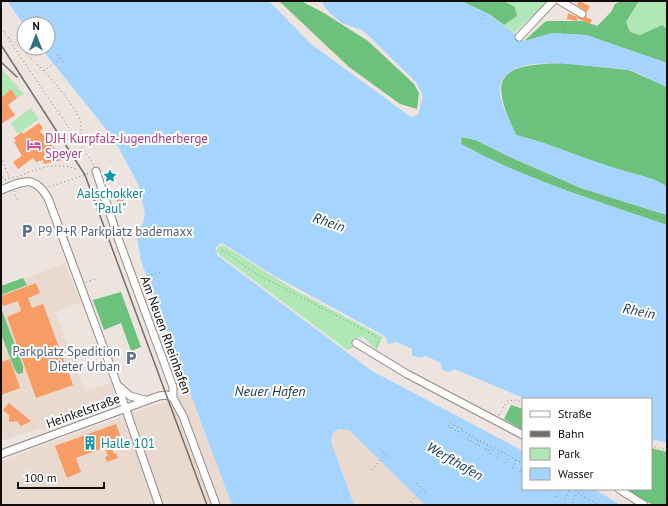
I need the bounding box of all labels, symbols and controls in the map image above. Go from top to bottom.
north arrow [16,16,56,56]
text: N [32,19,40,33]
place label: DJH Kurpfalz-Jugendherberge Speyer [45,130,208,162]
hotel icon: DJH Kurpfalz-Jugendherberge Speyer [26,137,42,153]
place icon: Aalschokker "Paul" [102,168,118,184]
place label: Aalschokker "Paul" [77,185,144,217]
water label: Rhein [311,208,347,236]
parking icon: P9 P+R Parkplatz bademaxx [19,223,35,239]
place label: P9 P+R Parkplatz bademaxx [38,223,193,240]
street label: Am Neuen Rheinhafen [137,274,195,396]
water label: Rhein [621,299,657,323]
place label: Parkplatz Spedition Dieter Urban [13,343,120,375]
parking icon: Parkplatz Spedition Dieter Urban [123,350,139,366]
water label: Neuer Hafen [235,382,305,400]
street label: Heinkelstraße [44,390,122,432]
legend [522,398,652,490]
text: Straße [558,406,592,421]
text: Bahn [558,426,584,441]
building icon: Halle 101 [82,435,98,451]
place label: Halle 101 [101,435,155,452]
water label: Werfthafen [424,438,486,484]
text: Park [558,446,580,461]
scale bar [18,464,104,490]
text: Wasser [558,466,594,481]
text: 100 m [24,470,57,485]

